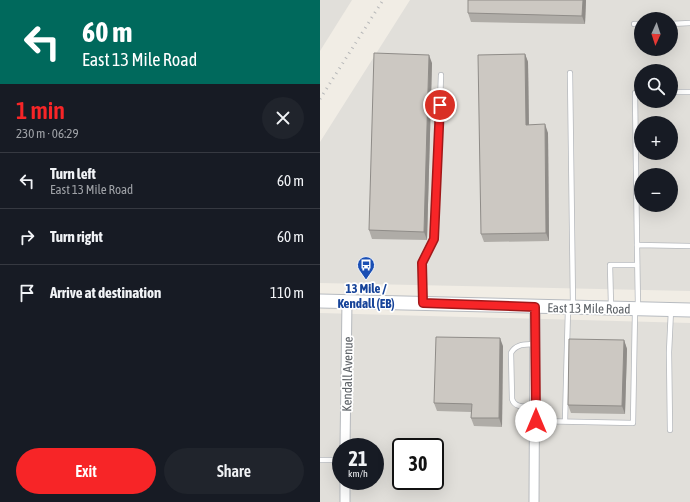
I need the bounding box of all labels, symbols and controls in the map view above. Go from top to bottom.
north arrow [634,12,678,56]
map controls [634,12,678,212]
icon: left [16,16,68,68]
text: 60 m [82,16,132,48]
text: East 13 Mile Road [82,49,197,70]
button: search [634,64,678,108]
pin [423,88,457,122]
icon: arrive [429,94,451,116]
text: 1 min [16,97,65,124]
button: close [262,97,304,139]
button: + [634,116,678,160]
text: 230 m · 06:29 [16,126,79,141]
text: Turn left [50,165,96,182]
button: − [634,168,678,212]
icon: left [16,170,38,192]
text: 60 m [277,172,304,189]
text: East 13 Mile Road [50,182,133,197]
icon: right [16,226,38,248]
text: Turn right [50,228,103,245]
text: 60 m [277,228,304,245]
bus stop icon: 13 Mile / Kendall (EB) [356,255,376,280]
place label: 13 Mile / Kendall (EB) [337,281,395,311]
icon: arrive [16,282,38,304]
text: Arrive at destination [50,284,161,301]
text: 110 m [270,284,304,301]
street label: East 13 Mile Road [547,300,631,317]
street label: Kendall Avenue [339,336,356,412]
position arrow [515,400,557,442]
speed limit sign: 30 [392,438,444,490]
text: 21 [349,447,367,470]
button: Exit [16,448,156,494]
button: Share [164,448,304,494]
text: km/h [348,468,368,479]

